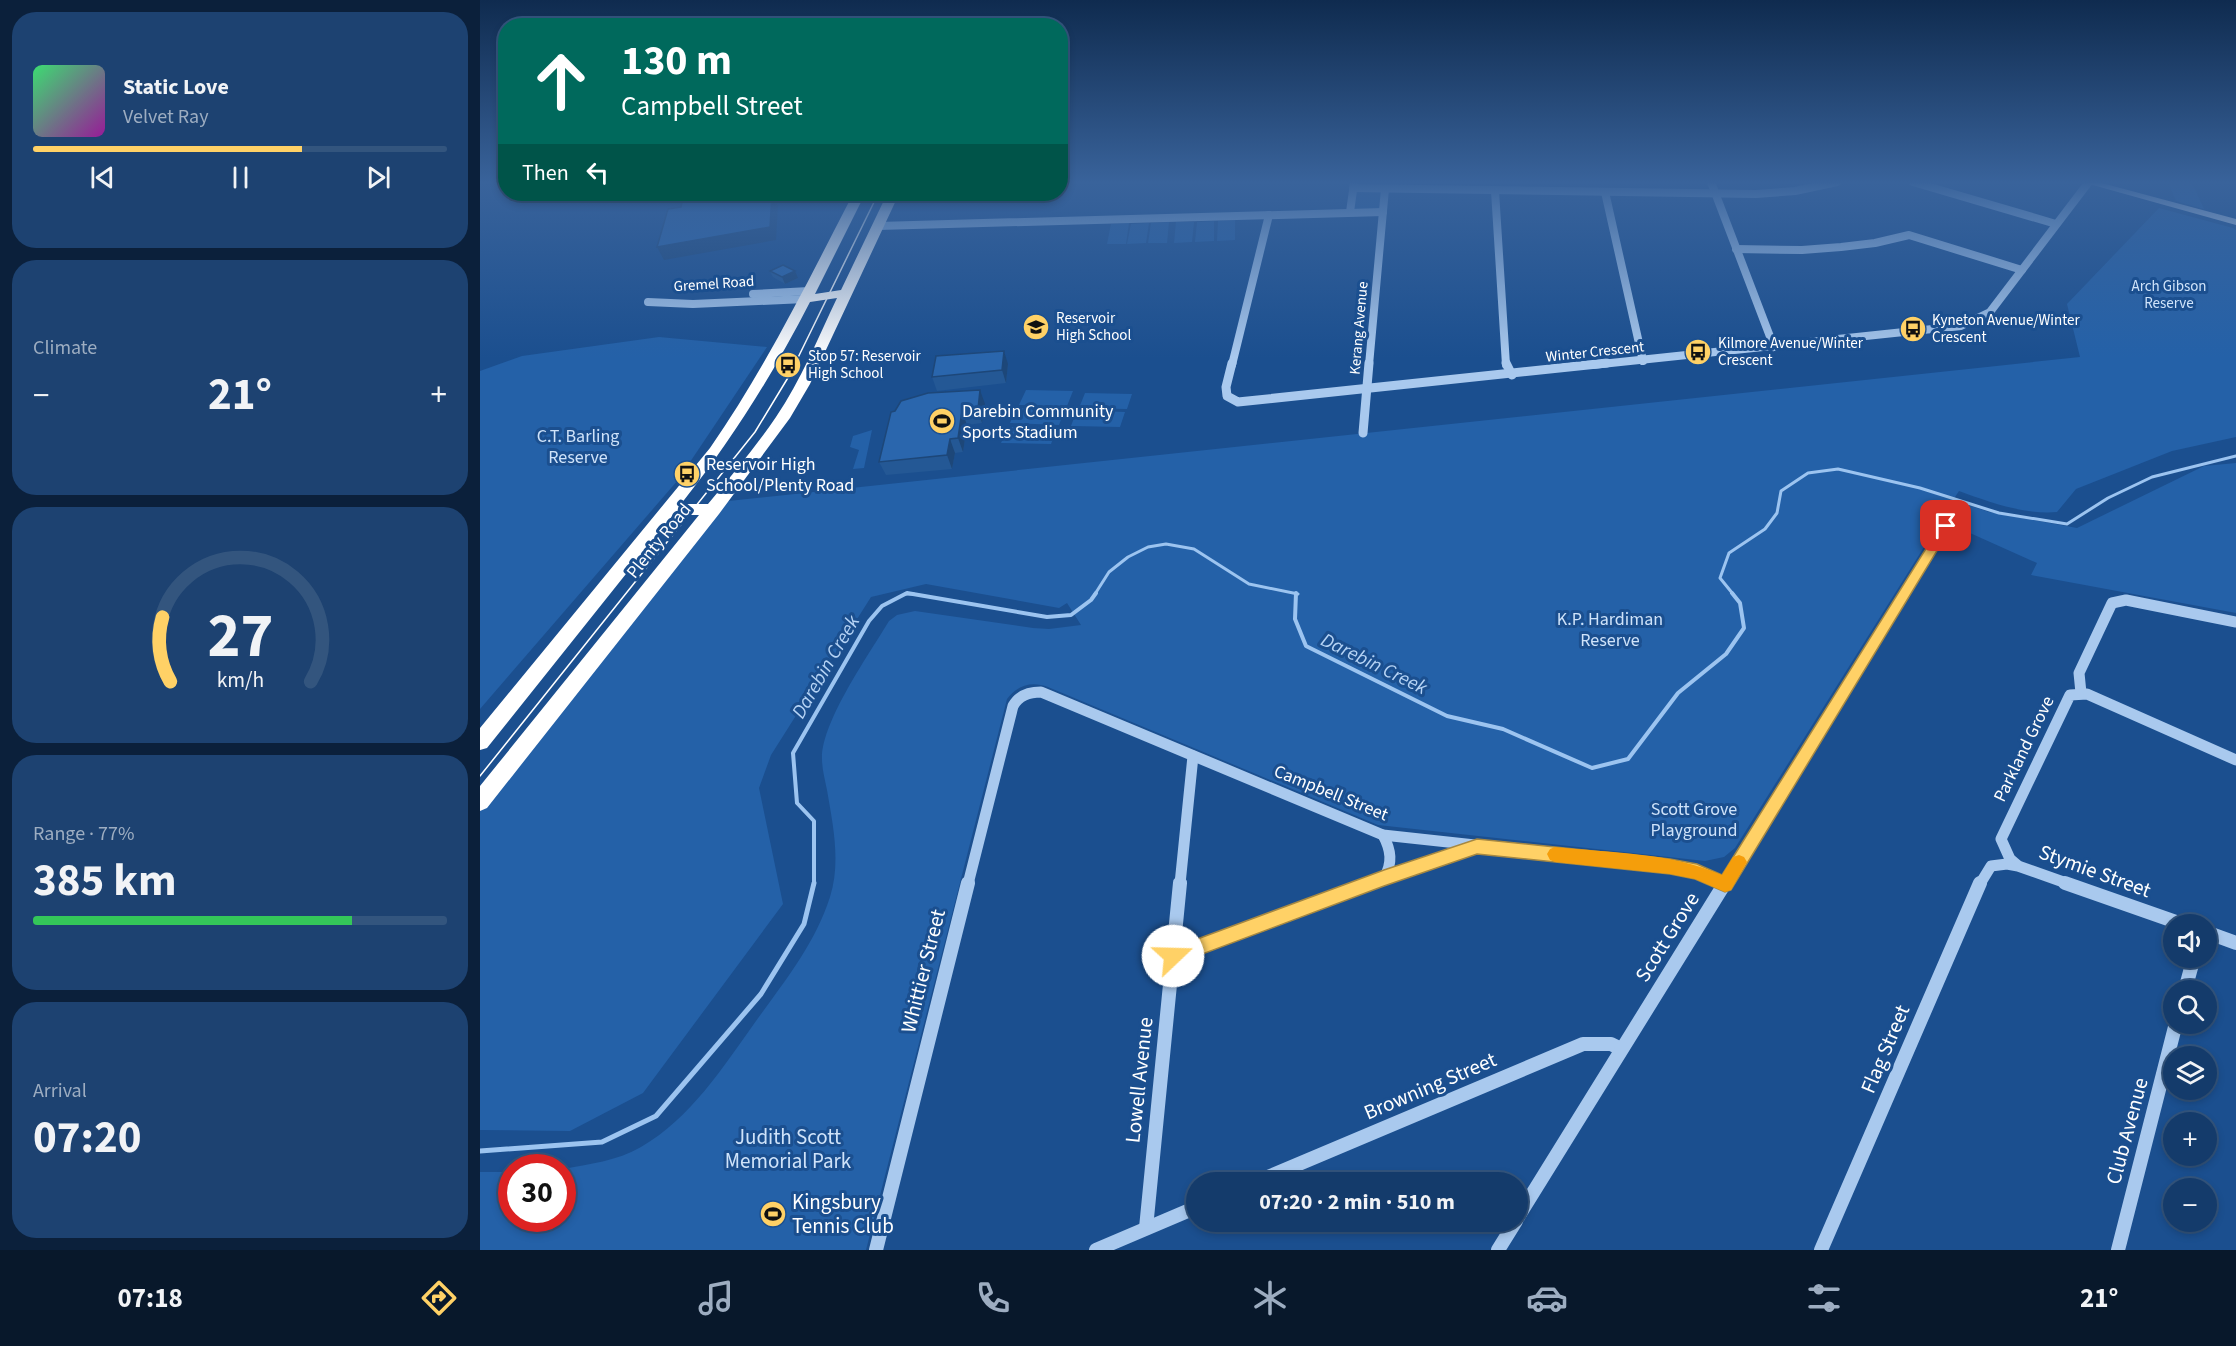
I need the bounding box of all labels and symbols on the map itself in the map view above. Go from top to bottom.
street label: Gremel Road [673,271,755,297]
park label: Arch Gibson Reserve [2131,276,2207,314]
street label: Kerang Avenue [1344,281,1374,375]
place label: Reservoir High School [1056,308,1131,346]
place label: Kyneton Avenue/Winter Crescent [1932,310,2081,348]
school or university icon: Reservoir High School [1021,312,1051,342]
bus stop icon: Kyneton Avenue/Winter Crescent [1898,314,1928,344]
place label: Kilmore Avenue/Winter Crescent [1718,333,1864,371]
street label: Winter Crescent [1545,336,1645,368]
bus stop icon: Kilmore Avenue/Winter Crescent [1683,337,1713,367]
place label: Stop 57: Reservoir High School [808,346,922,384]
bus stop icon: Stop 57: Reservoir High School [773,350,803,380]
place label: Darebin Community Sports Stadium [962,399,1114,445]
sports icon: Darebin Community Sports Stadium [927,406,957,436]
park label: C.T. Barling Reserve [537,424,619,470]
place label: Reservoir High School/Plenty Road [706,452,854,498]
bus stop icon: Reservoir High School/Plenty Road [672,459,702,489]
street label: Plenty Road [621,498,697,584]
pin [1920,500,1971,551]
park label: K.P. Hardiman Reserve [1557,607,1663,653]
water label: Darebin Creek [785,610,867,724]
water label: Darebin Creek [1316,626,1432,702]
street label: Parkland Grove [1988,692,2060,806]
street label: Campbell Street [1270,759,1392,827]
park label: Scott Grove Playground [1651,797,1737,843]
street label: Stymie Street [2035,837,2155,905]
street label: Scott Grove [1628,886,1706,988]
street label: Whittier Street [893,906,953,1036]
position arrow [1141,924,1205,988]
street label: Flag Street [1853,1000,1917,1098]
street label: Lowell Avenue [1117,1016,1161,1144]
street label: Browning Street [1359,1045,1501,1127]
street label: Club Avenue [2098,1074,2156,1188]
park label: Judith Scott Memorial Park [725,1122,852,1176]
speed limit sign: 30 [498,1154,576,1232]
place label: Kingsbury Tennis Club [792,1187,894,1241]
sports icon: Kingsbury Tennis Club [758,1199,788,1229]

